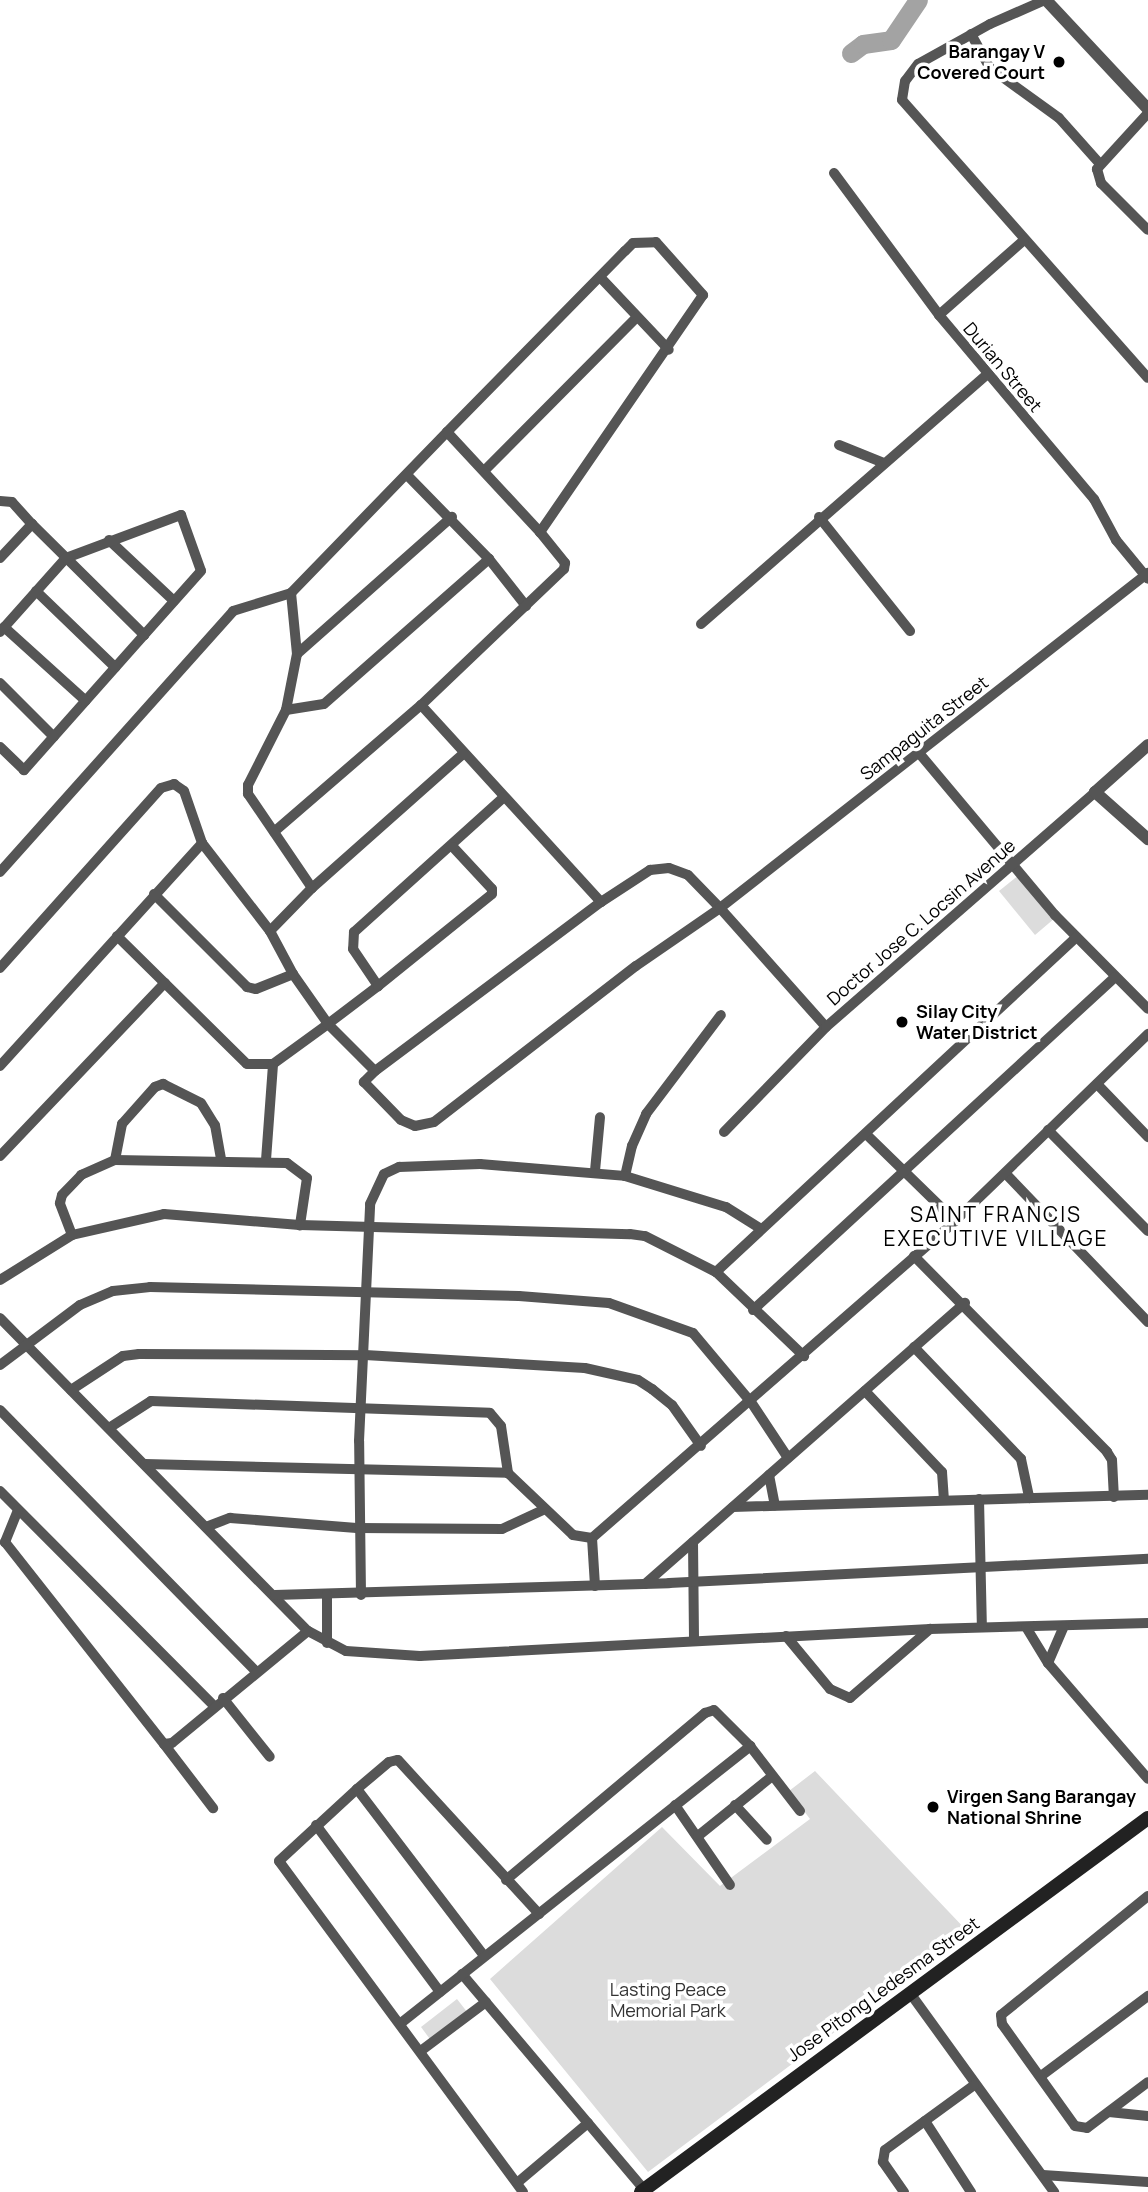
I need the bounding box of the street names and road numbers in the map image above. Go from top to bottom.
street label: Durian Street [959,318,1047,416]
street label: Sampaguita Street [856,671,992,785]
street label: Doctor Jose C. Locsin Avenue [822,834,1020,1010]
street label: Jose Pitong Ledesma Street [783,1912,983,2066]

